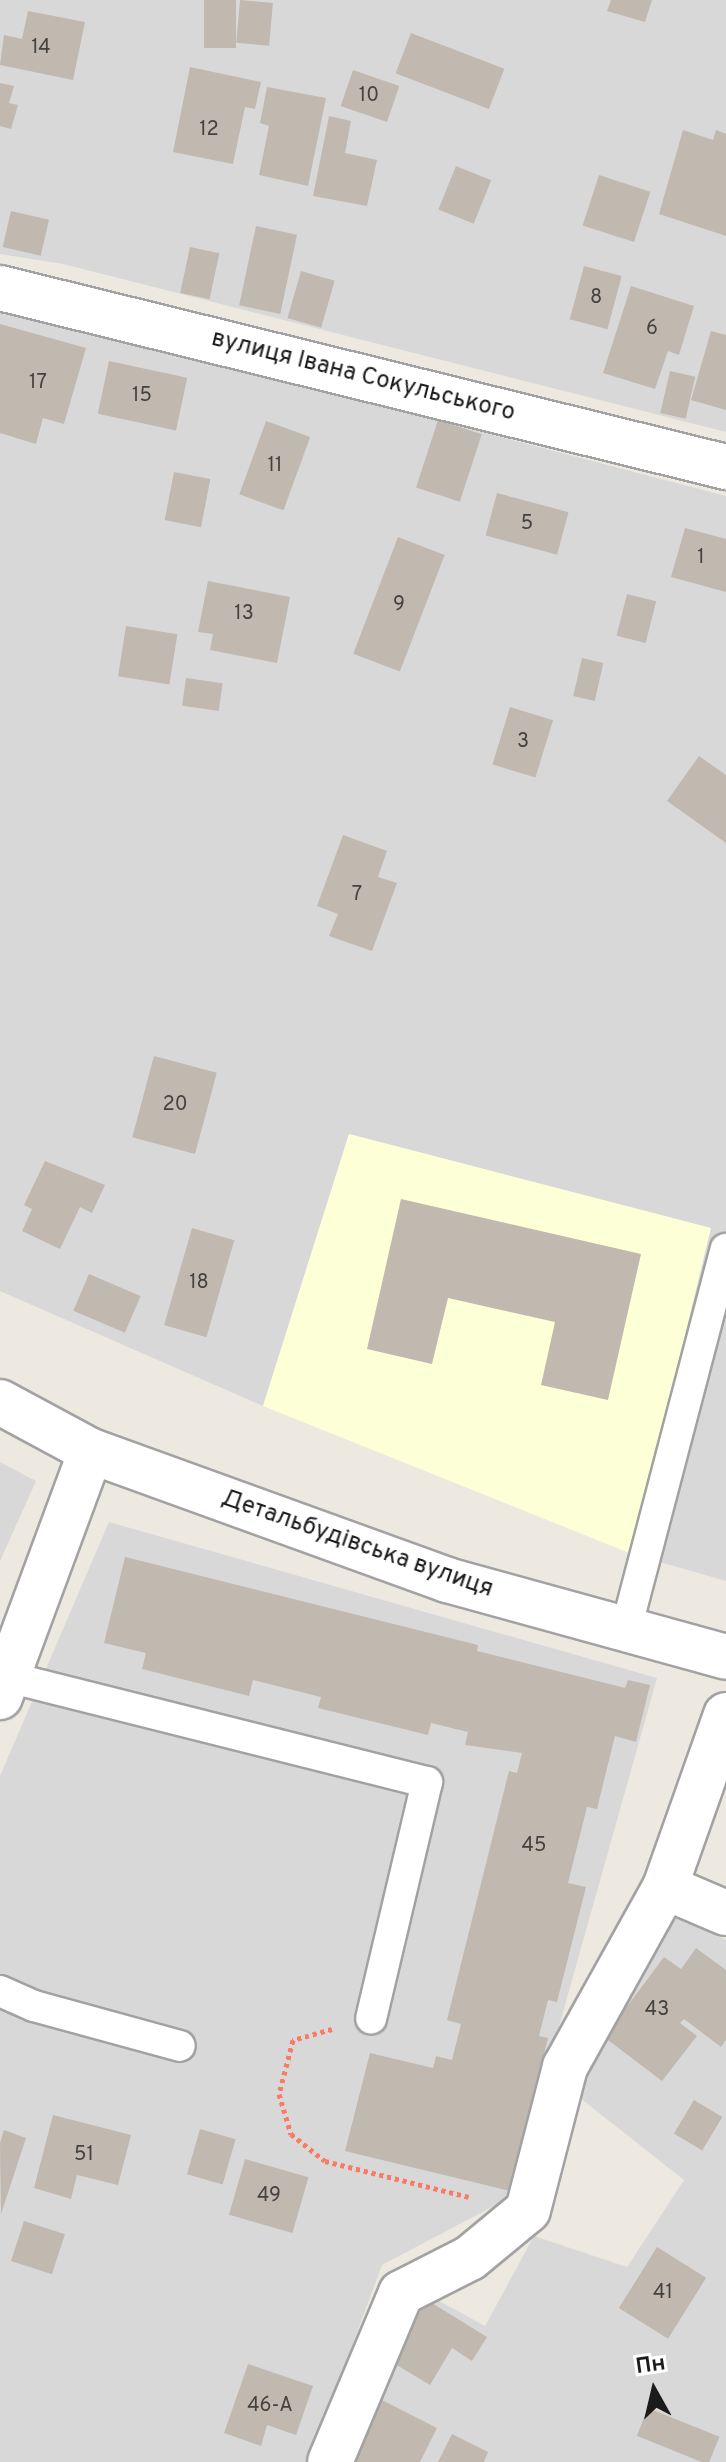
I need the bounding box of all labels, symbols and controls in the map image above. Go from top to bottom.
house number: 14 [31,36,51,60]
house number: 10 [359,84,379,108]
house number: 12 [199,118,219,142]
house number: 8 [590,286,602,310]
house number: 6 [646,317,658,341]
street label: вулиця Івана Сокульського [208,325,518,429]
house number: 17 [29,371,47,395]
house number: 15 [132,384,152,408]
house number: 11 [268,454,282,478]
house number: 5 [521,512,533,536]
house number: 1 [697,546,705,570]
house number: 9 [393,593,405,617]
house number: 13 [234,602,254,626]
house number: 3 [517,730,529,754]
house number: 7 [352,883,362,907]
house number: 20 [162,1093,188,1117]
house number: 18 [189,1271,209,1295]
street label: Детальбудівська вулиця [217,1485,497,1605]
house number: 45 [522,1834,546,1858]
house number: 43 [645,1998,669,2022]
house number: 51 [74,2143,94,2167]
house number: 49 [257,2184,281,2208]
house number: 41 [653,2281,673,2305]
north arrow [614,2350,694,2430]
text: Пн [634,2350,667,2381]
house number: 46-А [247,2394,293,2418]

